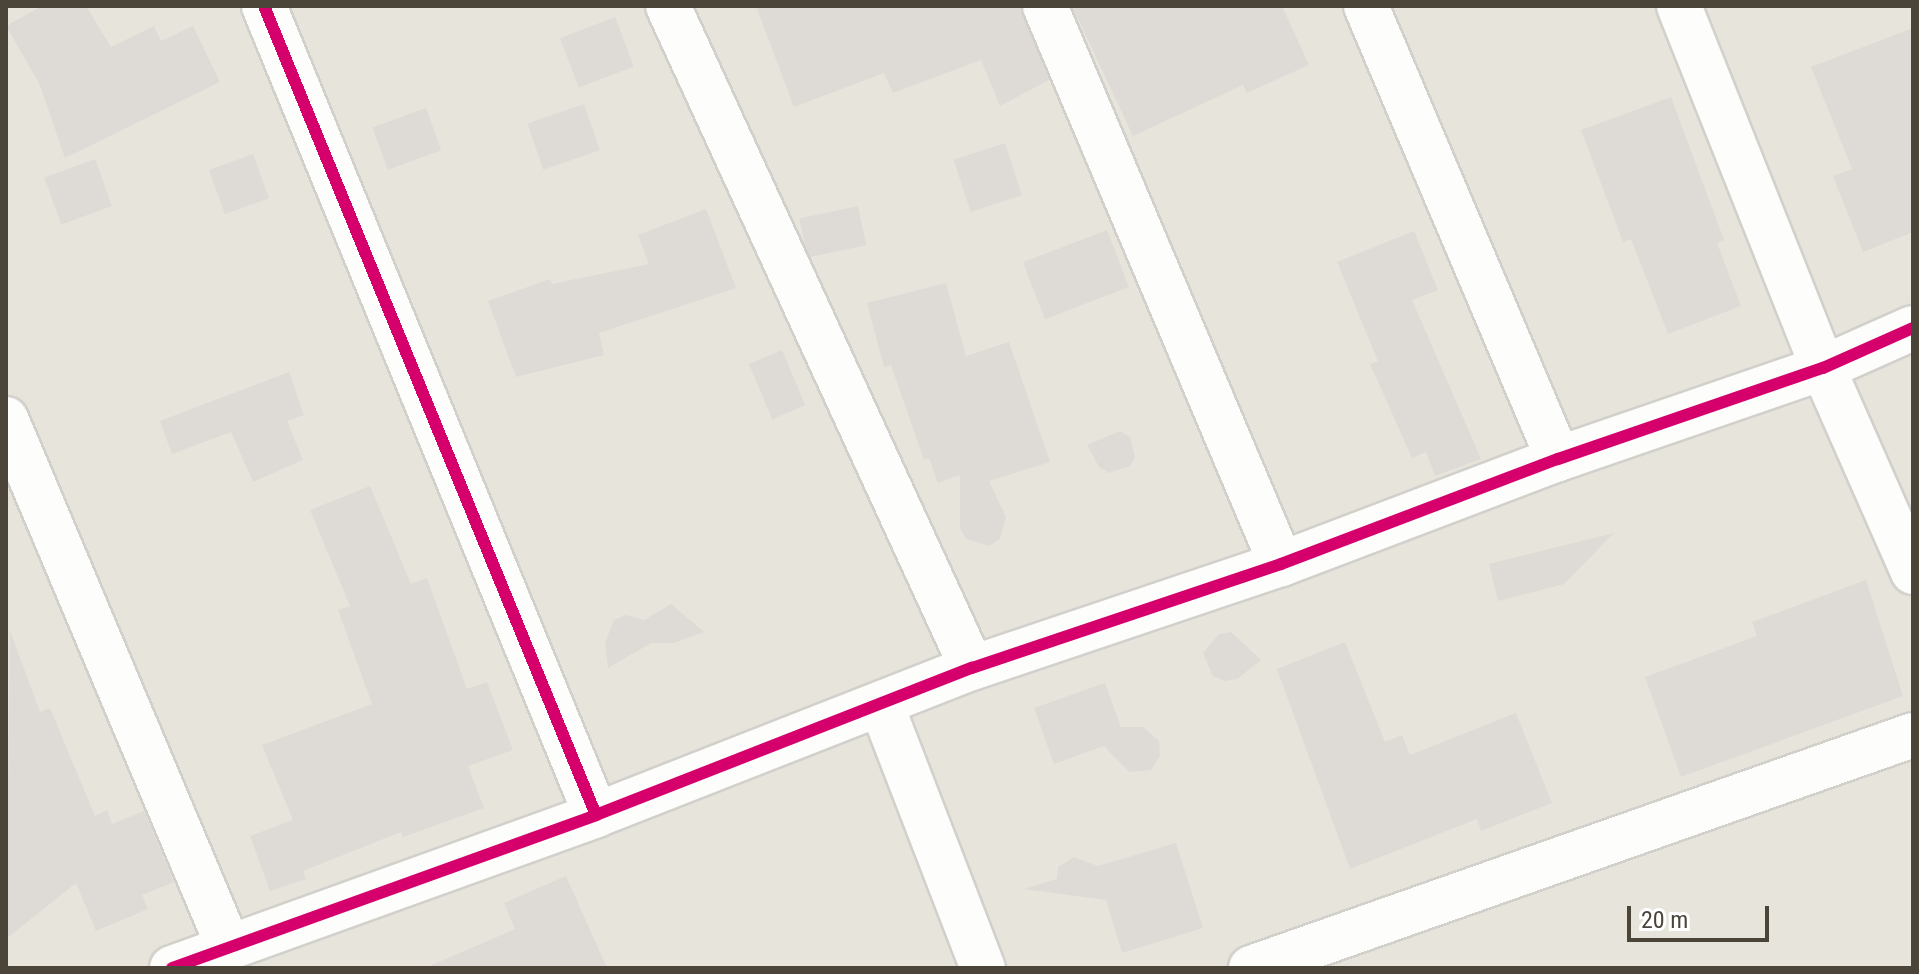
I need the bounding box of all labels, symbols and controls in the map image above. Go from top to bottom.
scale bar [1631,890,1773,940]
text: 20 m [1641,906,1688,934]

